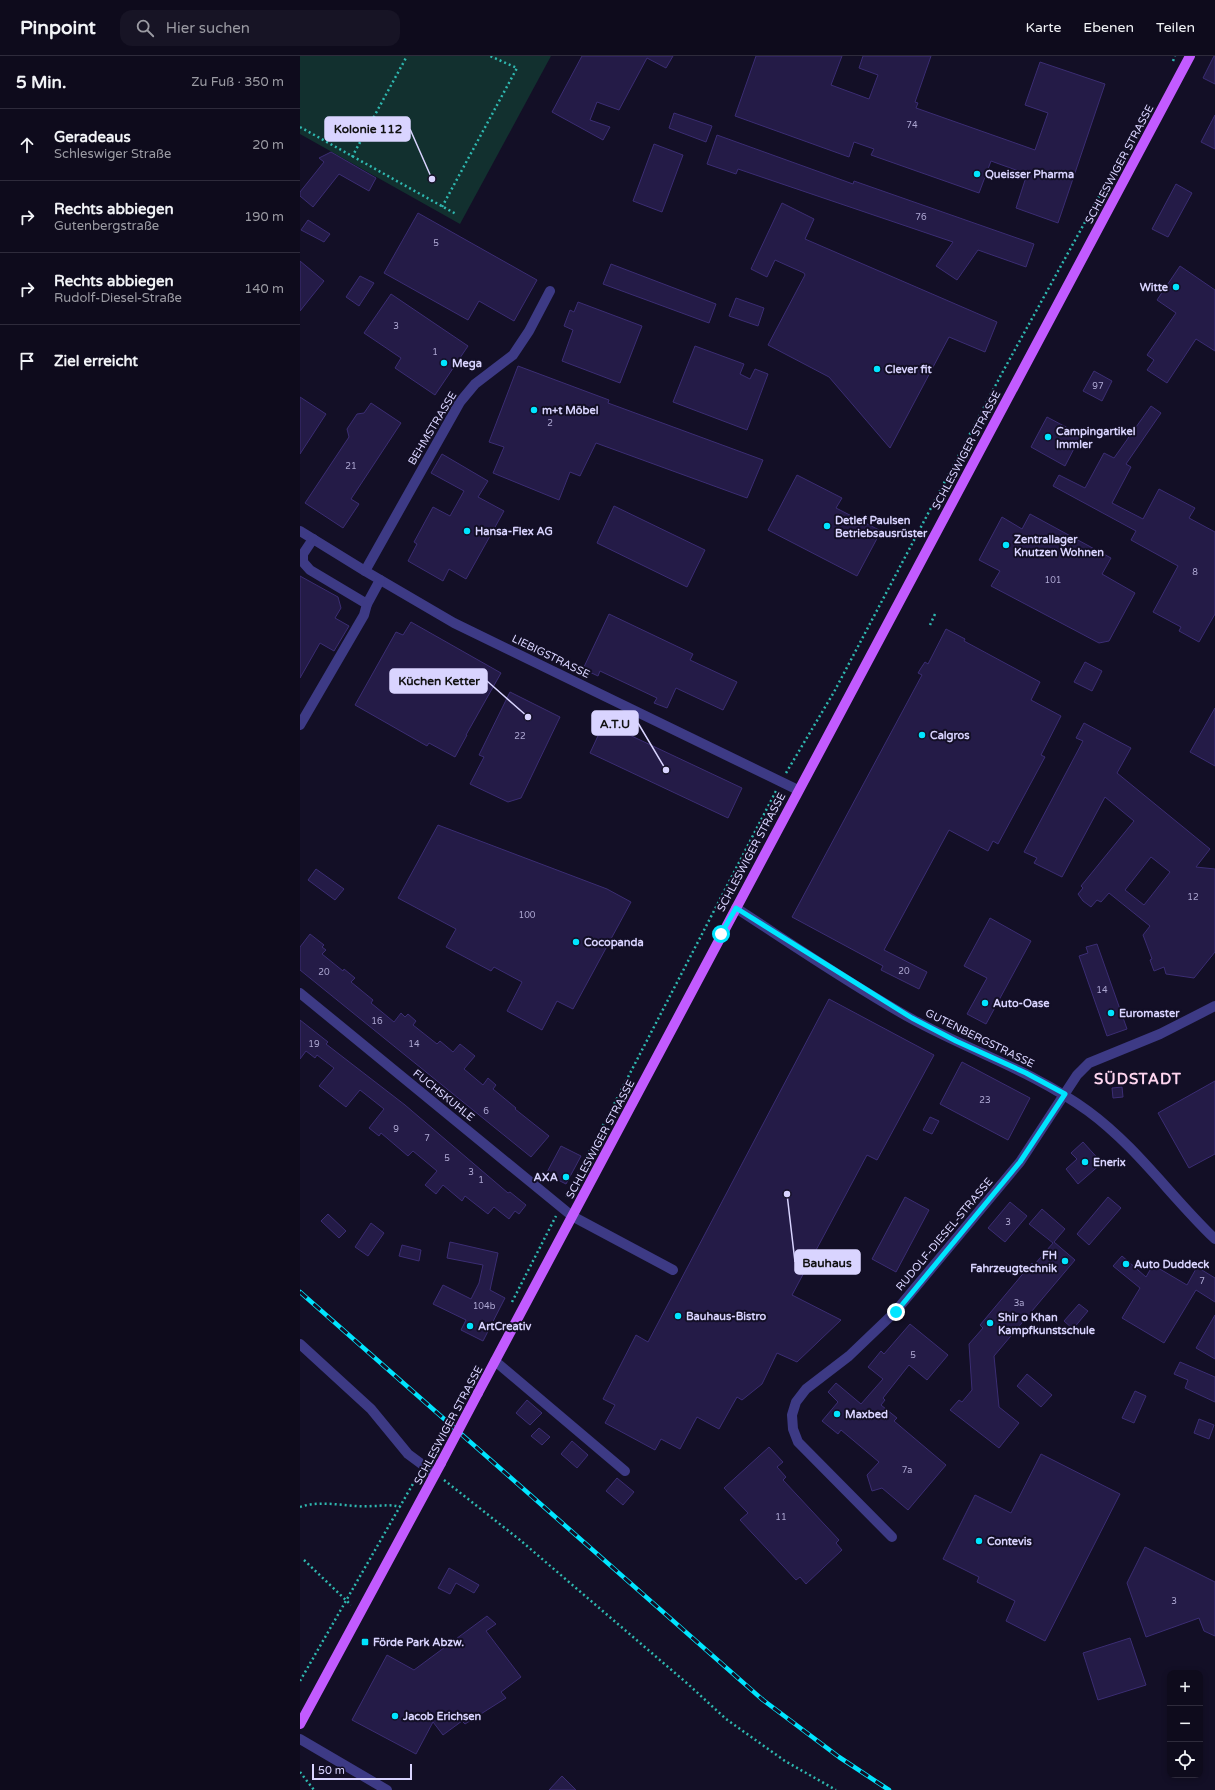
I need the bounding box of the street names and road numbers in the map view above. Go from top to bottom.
street label: SCHLESWIGER STRASSE [1083,103,1156,226]
street label: BEHMSTRASSE [405,389,459,467]
street label: SCHLESWIGER STRASSE [930,389,1003,512]
street label: LIEBIGSTRASSE [510,632,592,681]
street label: SCHLESWIGER STRASSE [715,791,788,914]
street label: GUTENBERGSTRASSE [923,1006,1036,1071]
street label: FUCHSKUHLE [410,1067,477,1124]
street label: SCHLESWIGER STRASSE [564,1078,637,1201]
street label: RUDOLF-DIESEL-STRASSE [893,1175,995,1293]
street label: SCHLESWIGER STRASSE [412,1364,485,1487]

